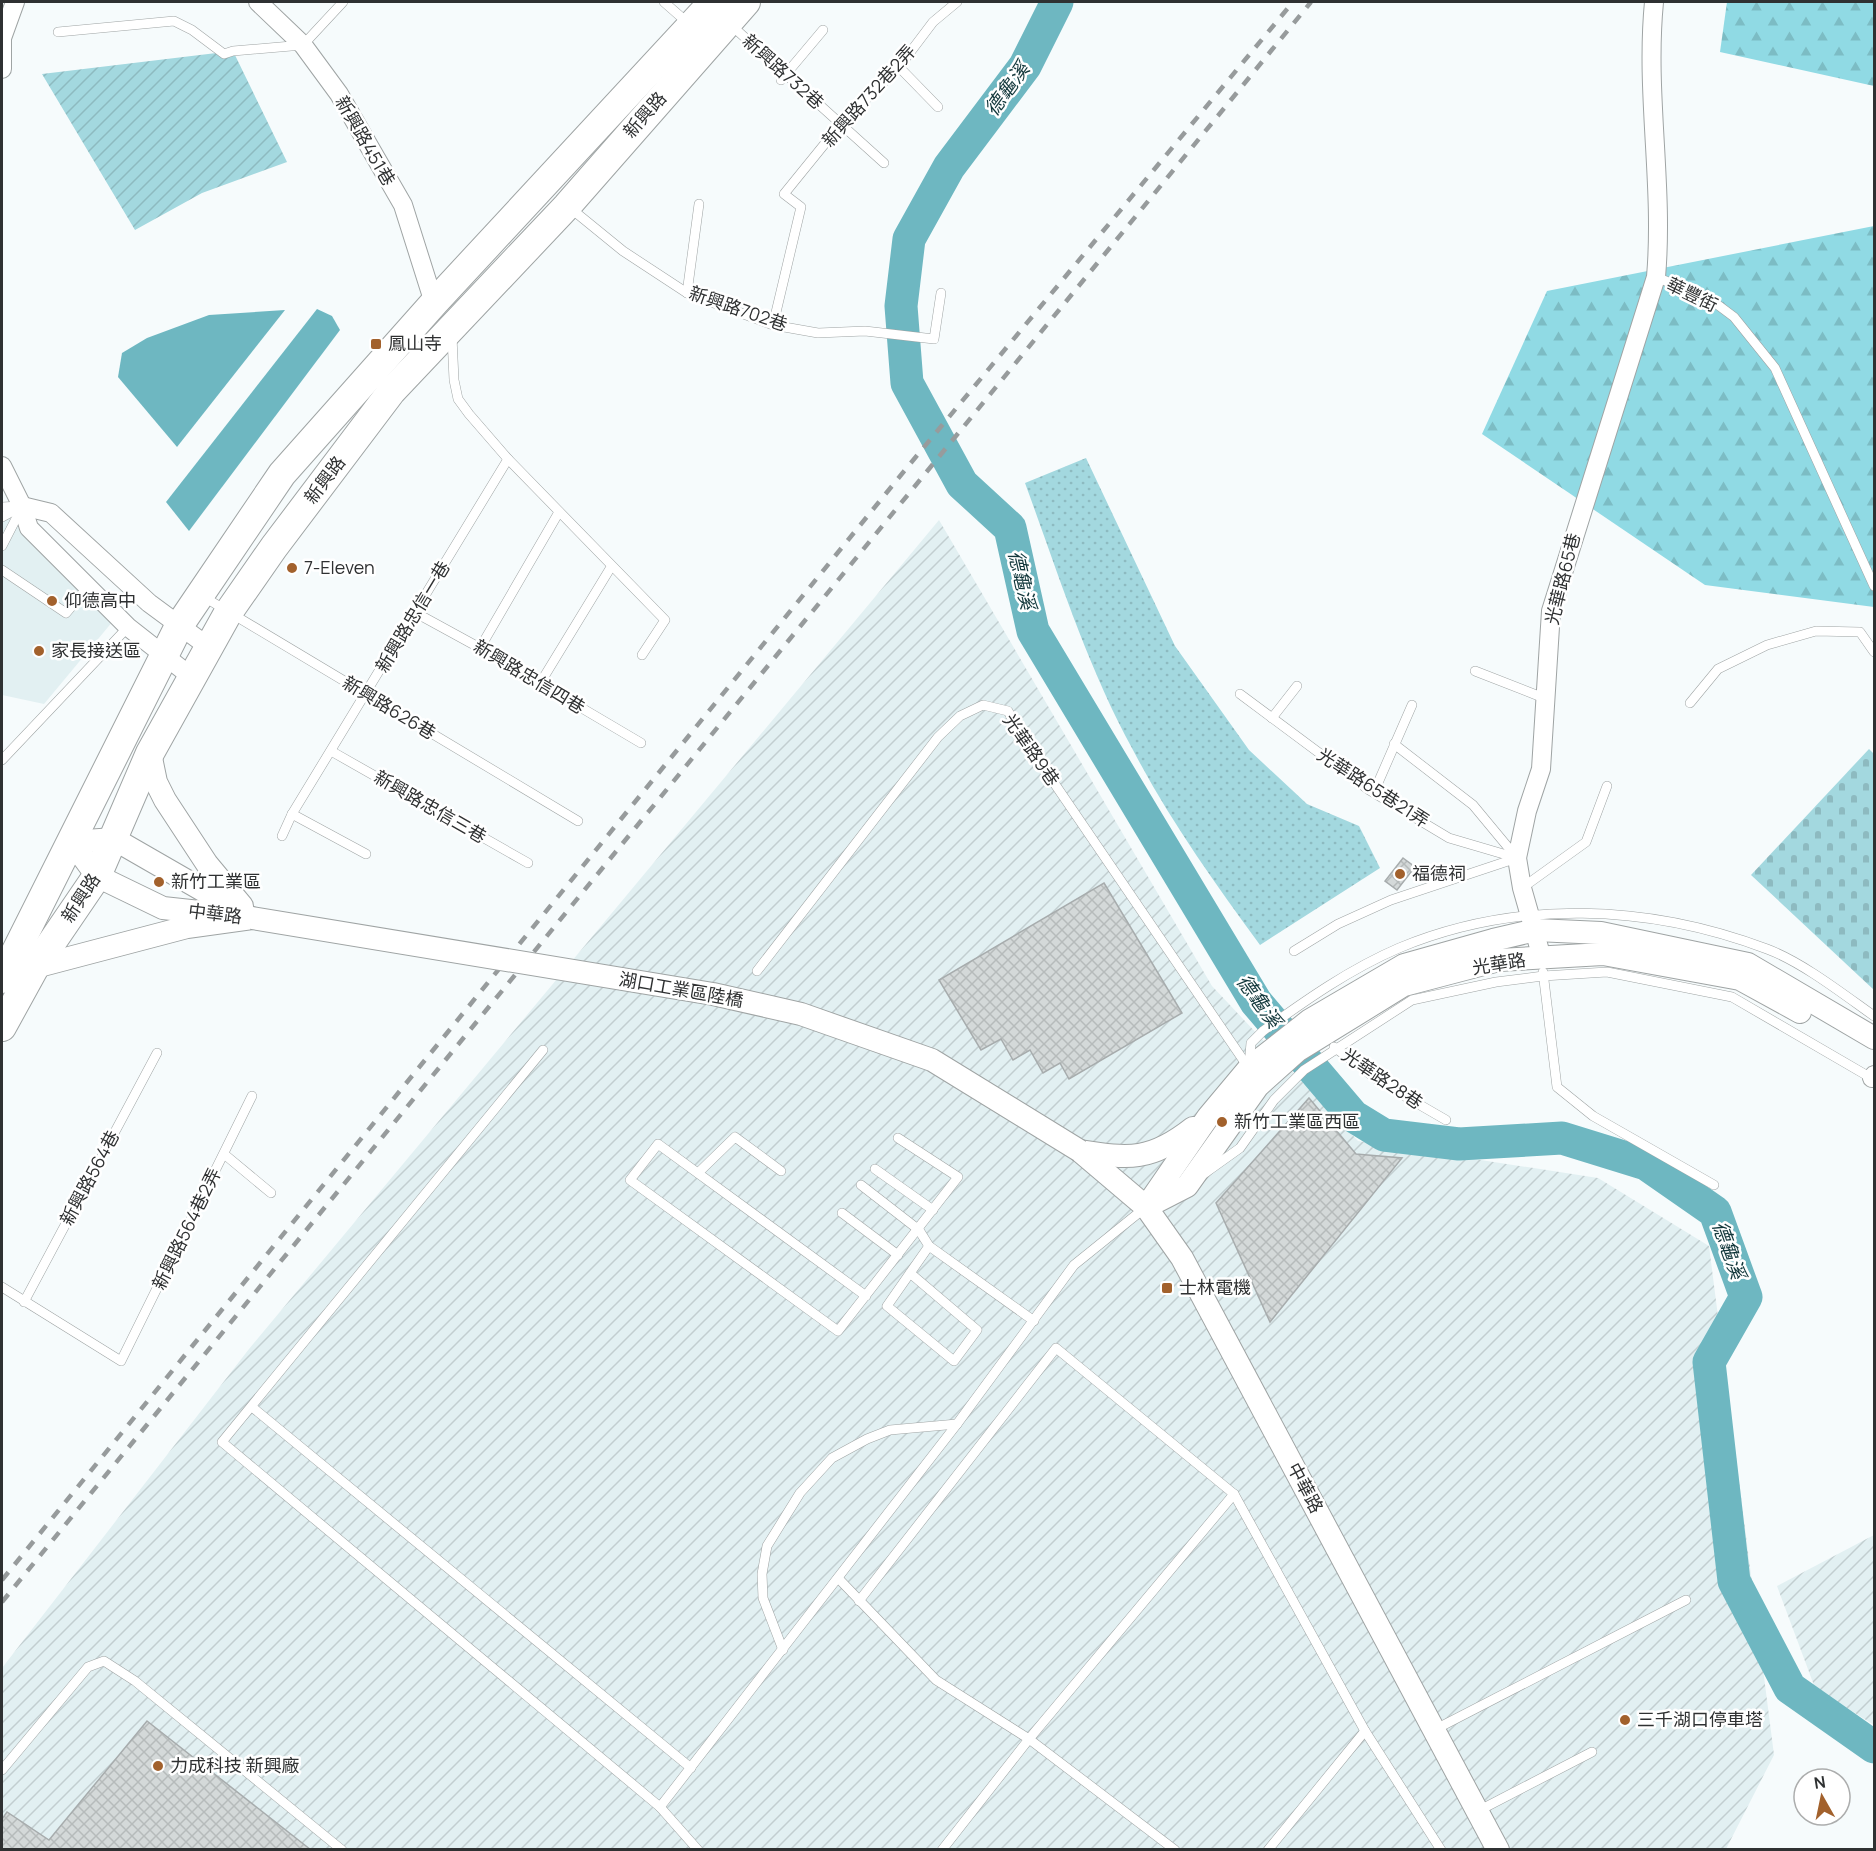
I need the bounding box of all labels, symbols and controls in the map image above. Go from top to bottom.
street label: 新興路732巷 [738,28,829,114]
street label: 新興路732巷2弄 [816,39,921,151]
water label: 德龜溪 [978,54,1037,121]
street label: 新興路 [617,86,671,143]
street label: 新興路451巷 [330,91,401,190]
street label: 華豐街 [1663,271,1722,317]
street label: 新興路702巷 [686,280,791,336]
place label: 鳳山寺 [388,331,442,355]
marker: 鳳山寺 [369,337,383,351]
street label: 新興路 [298,451,350,508]
street label: 光華路65巷 [1539,530,1585,627]
water label: 德龜溪 [1003,548,1043,615]
place label: 7-Eleven [304,555,375,579]
street label: 新興路忠信一巷 [369,556,455,677]
marker: 7-Eleven [285,561,299,575]
place label: 仰德高中 [64,588,136,612]
marker: 仰德高中 [45,594,59,608]
street label: 新興路忠信四巷 [469,633,590,719]
place label: 家長接送區 [51,638,141,662]
marker: 家長接送區 [32,644,46,658]
street label: 新興路626巷 [339,670,441,744]
street label: 光華路9巷 [998,708,1066,790]
street label: 光華路65巷21弄 [1313,742,1434,832]
street label: 新興路忠信三巷 [370,764,491,848]
place label: 福德祠 [1412,861,1466,885]
marker: 福德祠 [1393,867,1407,881]
street label: 新興路 [55,868,105,927]
place label: 新竹工業區 [171,869,261,893]
marker: 新竹工業區 [152,875,166,889]
street label: 中華路 [187,898,243,928]
street label: 光華路 [1470,947,1527,979]
street label: 湖口工業區陸橋 [617,966,745,1012]
water label: 德龜溪 [1231,969,1290,1035]
street label: 光華路28巷 [1337,1042,1428,1114]
place label: 新竹工業區西區 [1234,1109,1360,1133]
marker: 新竹工業區西區 [1215,1115,1229,1129]
street label: 新興路564巷 [54,1126,124,1229]
street label: 新興路564巷2弄 [146,1164,226,1293]
water label: 德龜溪 [1707,1217,1753,1285]
place label: 士林電機 [1179,1275,1251,1299]
marker: 士林電機 [1160,1281,1174,1295]
street label: 中華路 [1283,1458,1329,1517]
place label: 三千湖口停車塔 [1637,1707,1763,1731]
marker: 三千湖口停車塔 [1618,1713,1632,1727]
place label: 力成科技 新興廠 [170,1753,300,1777]
marker: 力成科技 新興廠 [151,1759,165,1773]
north arrow [1792,1767,1852,1827]
text: N [1812,1770,1827,1794]

